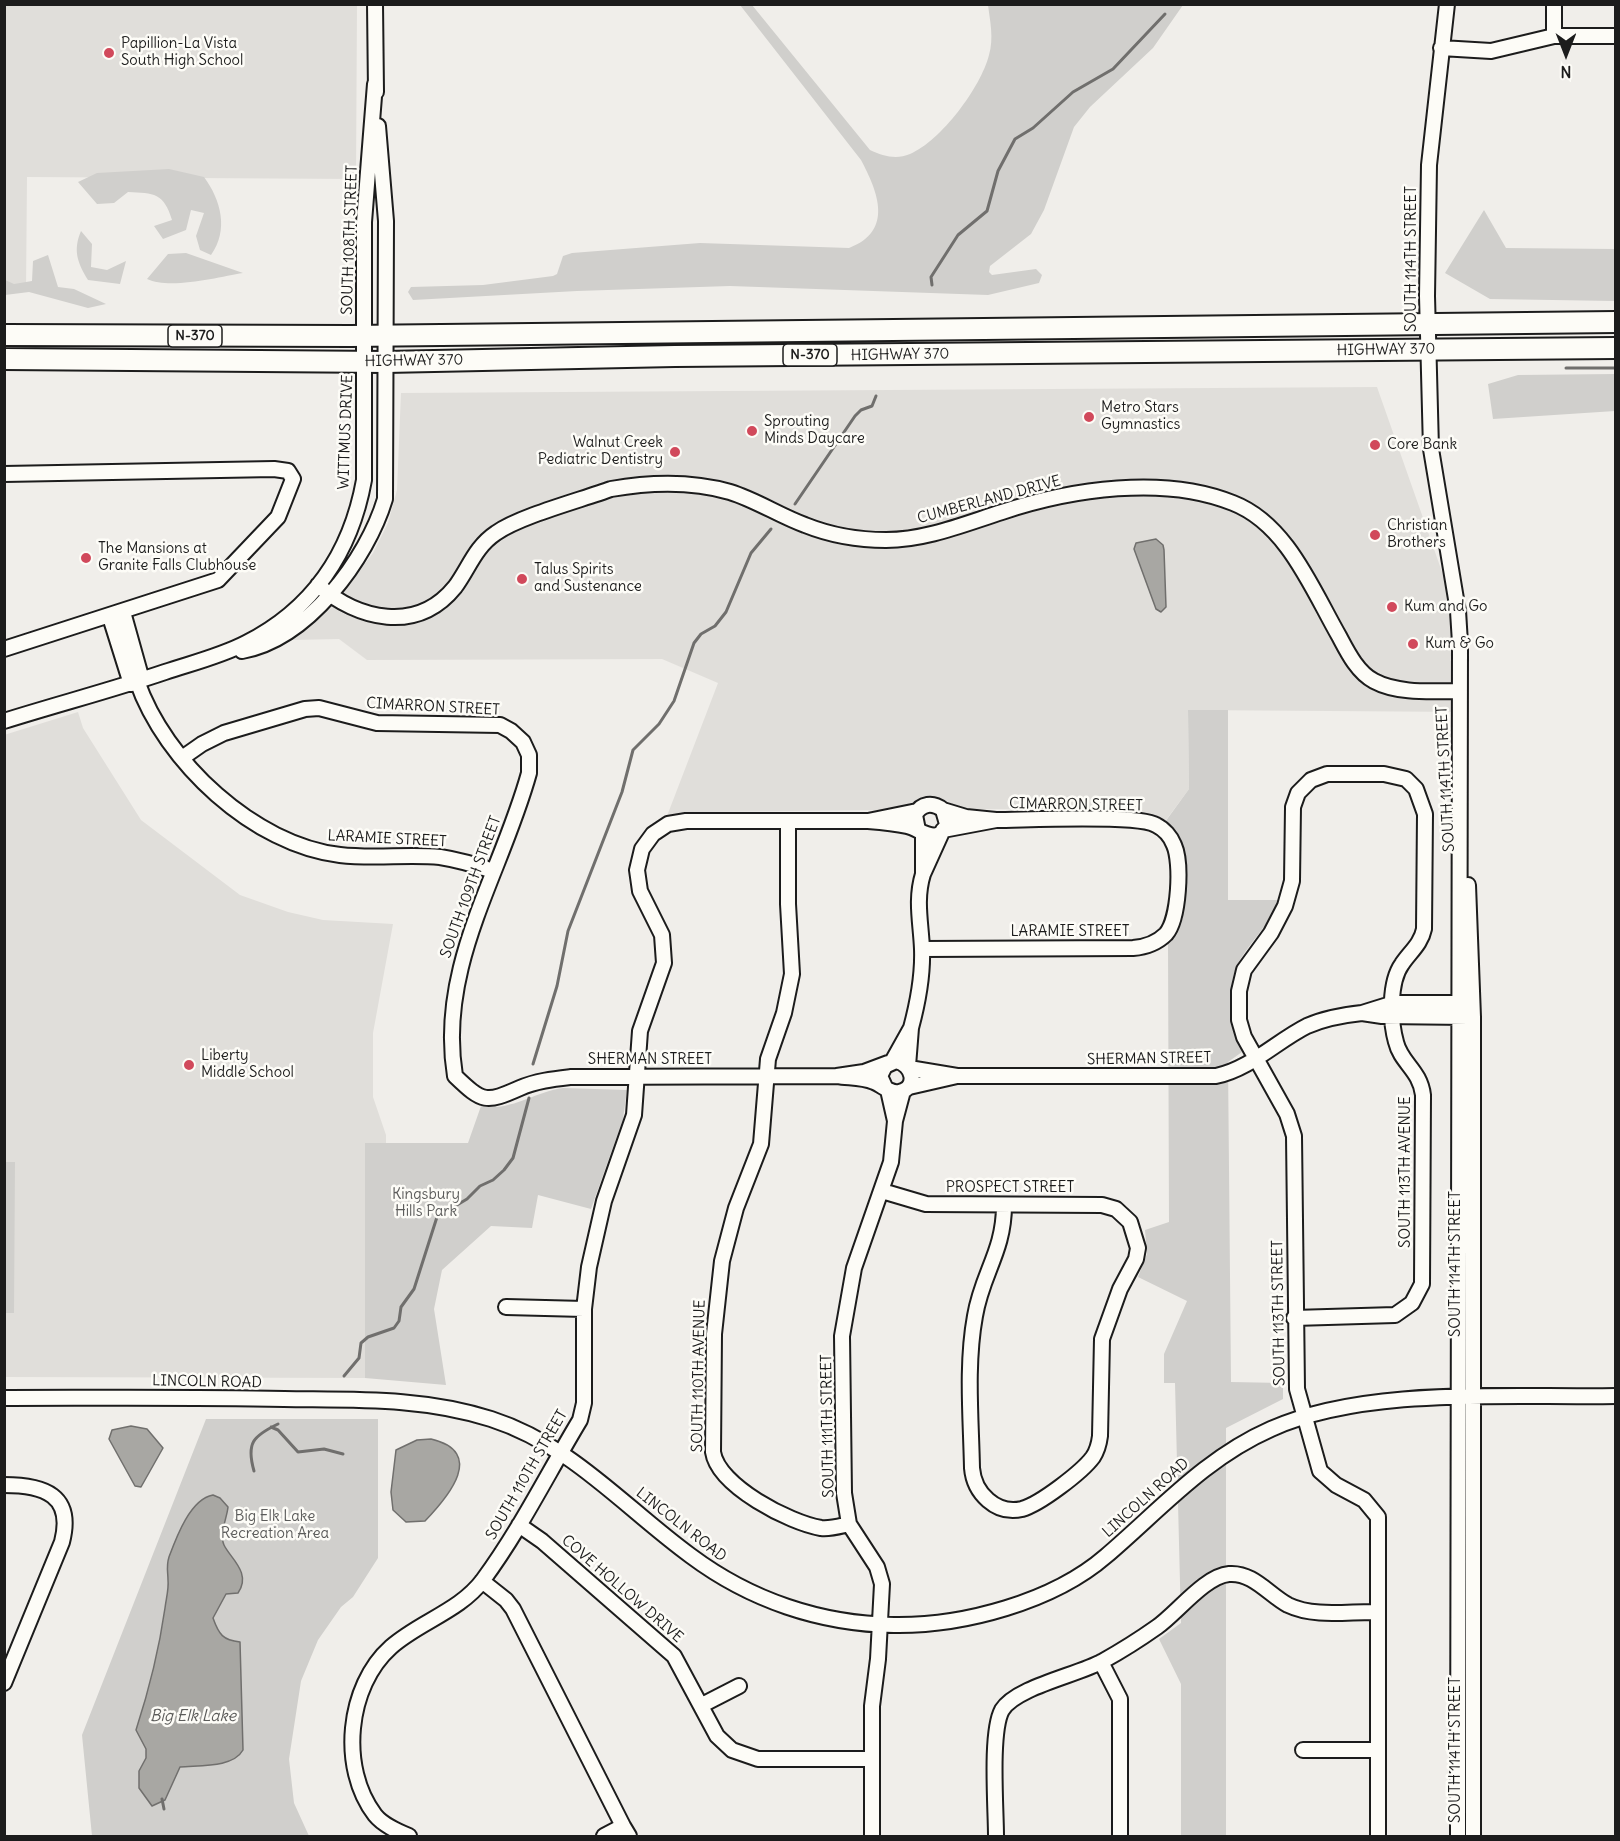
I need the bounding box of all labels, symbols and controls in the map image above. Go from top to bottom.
north arrow [1536,24,1596,84]
place label: Papillion-La Vista South High School [121,35,243,70]
marker: Papillion-La Vista South High School [102,46,116,60]
text: N [1560,62,1572,82]
street label: SOUTH 108TH STREET [338,165,362,315]
street label: SOUTH 114TH STREET [1403,186,1421,332]
road number: N-370 [168,325,222,347]
street label: HIGHWAY 370 [1337,340,1435,360]
road number: N-370 [783,344,837,366]
street label: HIGHWAY 370 [851,345,949,365]
street label: HIGHWAY 370 [365,351,463,371]
street label: WITTMUS DRIVE [335,374,357,490]
place label: Metro Stars Gymnastics [1101,399,1180,434]
marker: Metro Stars Gymnastics [1082,410,1096,424]
place label: Sprouting Minds Daycare [764,413,865,448]
marker: Sprouting Minds Daycare [745,424,759,438]
place label: Walnut Creek Pediatric Dentistry [538,434,663,469]
place label: Core Bank [1387,436,1457,454]
marker: Core Bank [1368,438,1382,452]
marker: Walnut Creek Pediatric Dentistry [668,445,682,459]
street label: CUMBERLAND DRIVE [915,472,1063,528]
place label: Christian Brothers [1387,517,1447,552]
marker: Christian Brothers [1368,528,1382,542]
place label: The Mansions at Granite Falls Clubhouse [98,540,256,575]
marker: The Mansions at Granite Falls Clubhouse [79,551,93,565]
place label: Talus Spirits and Sustenance [534,561,642,596]
marker: Talus Spirits and Sustenance [515,572,529,586]
place label: Kum and Go [1404,598,1487,616]
marker: Kum and Go [1385,600,1399,614]
place label: Kum & Go [1425,635,1494,653]
marker: Kum & Go [1406,637,1420,651]
street label: CIMARRON STREET [366,695,500,719]
street label: SOUTH 114TH STREET [1433,706,1459,852]
street label: CIMARRON STREET [1009,795,1143,815]
street label: SOUTH 109TH STREET [437,814,505,960]
street label: LARAMIE STREET [327,827,447,851]
street label: LARAMIE STREET [1010,923,1130,941]
place label: Liberty Middle School [201,1047,294,1082]
street label: SHERMAN STREET [1087,1049,1211,1069]
street label: SHERMAN STREET [588,1051,712,1069]
marker: Liberty Middle School [182,1058,196,1072]
street label: SOUTH 113TH AVENUE [1397,1096,1415,1248]
street label: PROSPECT STREET [946,1179,1074,1197]
park label: Kingsbury Hills Park [392,1186,460,1221]
street label: SOUTH 114TH STREET [1447,1191,1465,1337]
street label: SOUTH 113TH STREET [1269,1240,1289,1386]
street label: SOUTH 110TH AVENUE [689,1299,709,1453]
street label: SOUTH 111TH STREET [818,1354,838,1498]
street label: LINCOLN ROAD [152,1372,262,1392]
street label: SOUTH 110TH STREET [482,1407,572,1543]
street label: LINCOLN ROAD [1099,1455,1193,1541]
street label: LINCOLN ROAD [632,1484,730,1566]
park label: Big Elk Lake Recreation Area [221,1508,329,1543]
street label: COVE HOLLOW DRIVE [558,1531,686,1647]
street label: SOUTH 114TH STREET [1447,1677,1465,1823]
water label: Big Elk Lake [150,1706,236,1726]

